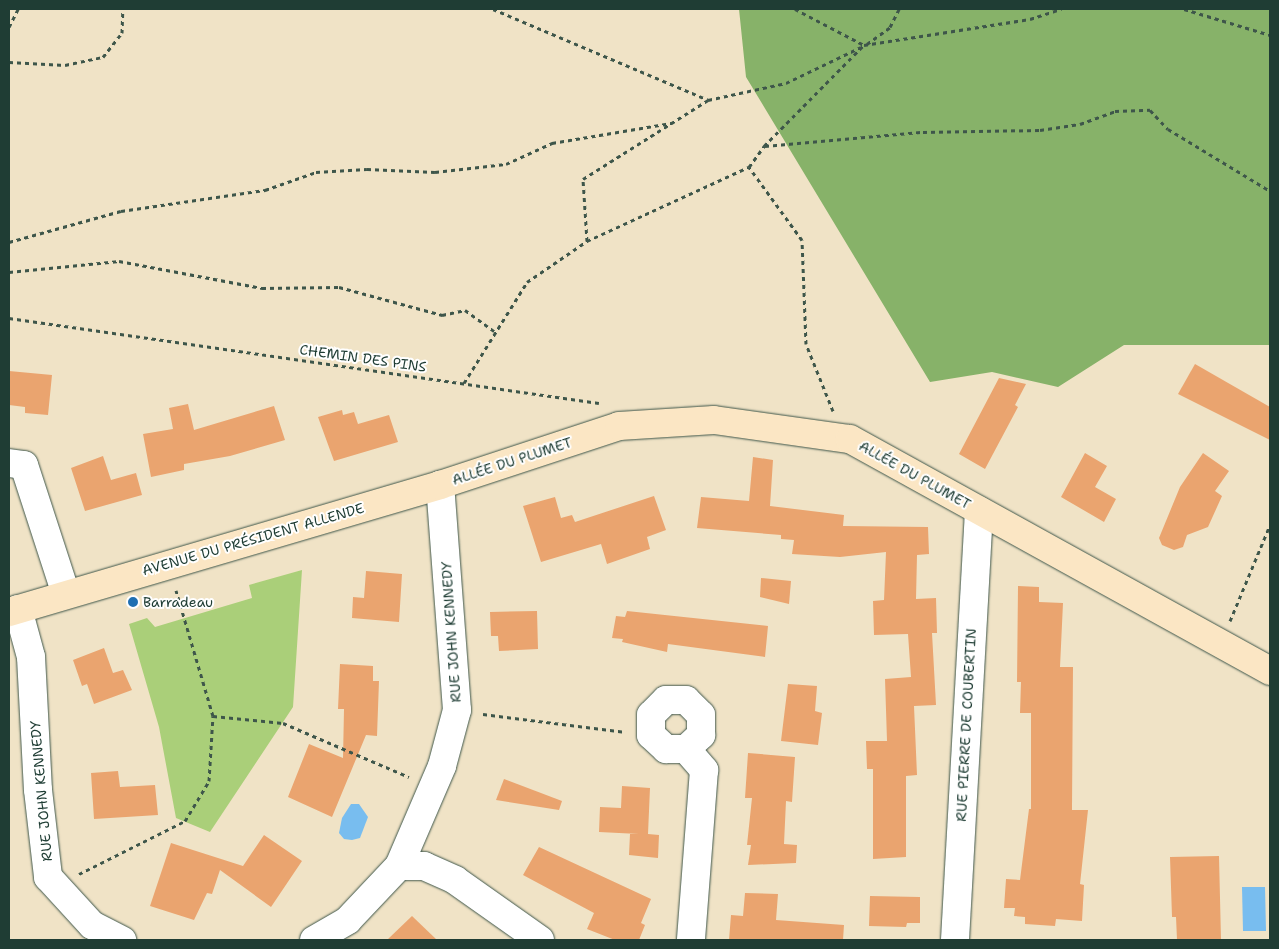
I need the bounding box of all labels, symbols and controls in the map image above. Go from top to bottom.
street label: CHEMIN DES PINS [299,341,427,375]
street label: ALLÉE DU PLUMET [450,434,574,488]
street label: ALLÉE DU PLUMET [856,437,974,513]
street label: AVENUE DU PRÉSIDENT ALLENDE [140,499,366,579]
street label: RUE JOHN KENNEDY [438,561,464,703]
place label: Barradeau [143,594,213,610]
marker: Barradeau [127,596,139,608]
street label: RUE PIERRE DE COUBERTIN [953,628,979,822]
street label: RUE JOHN KENNEDY [26,720,56,862]

